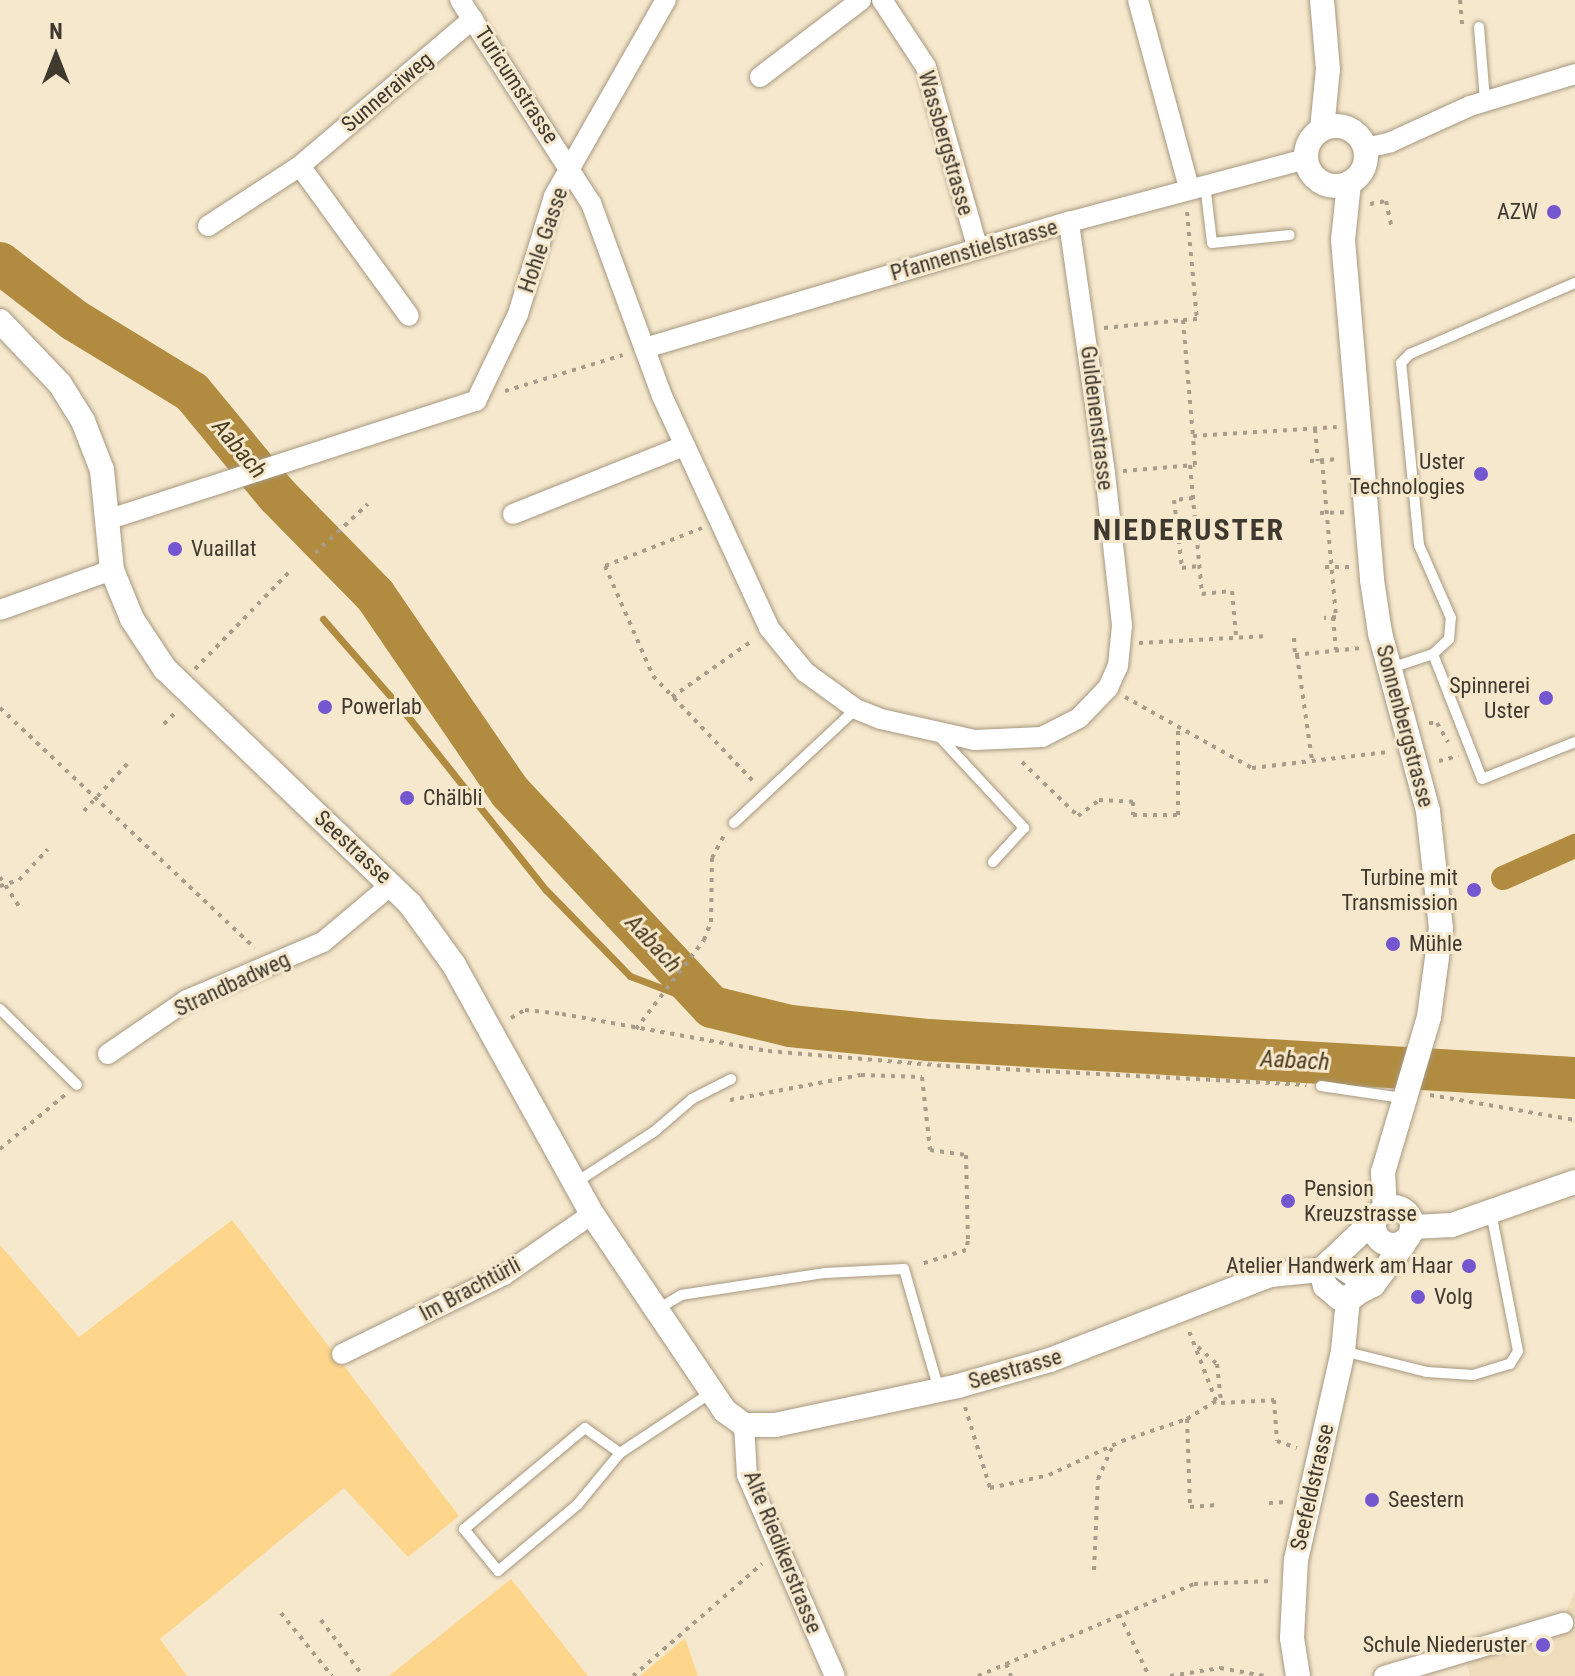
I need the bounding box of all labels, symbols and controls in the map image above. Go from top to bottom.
north arrow [16,16,96,96]
text: N [49,19,63,44]
street label: Turicumstrasse [469,22,565,148]
street label: Sunneraiweg [336,46,438,138]
street label: Wassbergstrasse [913,68,979,218]
street label: Hohle Gasse [513,184,573,296]
place label: AZW [1497,199,1538,225]
marker: AZW [1545,203,1563,221]
street label: Pfannenstielstrasse [887,214,1061,286]
street label: Guldenenstrasse [1075,344,1119,492]
water label: Aabach [206,413,272,485]
place label: Uster Technologies [1349,448,1465,500]
marker: Uster Technologies [1472,465,1490,483]
district label: NIEDERUSTER [1093,512,1285,548]
place label: Vuaillat [191,536,256,562]
marker: Vuaillat [166,540,184,558]
street label: Sonnenbergstrasse [1371,642,1439,810]
place label: Spinnerei Uster [1449,672,1530,724]
marker: Spinnerei Uster [1537,689,1555,707]
place label: Powerlab [341,694,422,720]
marker: Powerlab [316,698,334,716]
place label: Chälbli [423,785,483,811]
marker: Chälbli [398,789,416,807]
street label: Seestrasse [309,805,397,889]
place label: Turbine mit Transmission [1341,864,1458,916]
marker: Turbine mit Transmission [1465,881,1483,899]
water label: Aabach [619,909,687,979]
place label: Mühle [1409,931,1462,957]
marker: Mühle [1384,935,1402,953]
street label: Strandbadweg [170,946,294,1022]
water label: Aabach [1260,1045,1330,1077]
place label: Pension Kreuzstrasse [1304,1175,1417,1226]
marker: Pension Kreuzstrasse [1279,1192,1297,1210]
street label: Im Brachtürli [415,1251,525,1327]
place label: Atelier Handwerk am Haar [1226,1253,1453,1279]
marker: Atelier Handwerk am Haar [1460,1257,1478,1275]
place label: Volg [1434,1284,1473,1310]
marker: Volg [1409,1288,1427,1306]
street label: Seestrasse [965,1343,1065,1395]
street label: Seefeldstrasse [1285,1421,1339,1553]
street label: Alte Riedikerstrasse [738,1467,828,1637]
place label: Seestern [1388,1487,1464,1513]
marker: Seestern [1363,1491,1381,1509]
place label: Schule Niederuster [1363,1632,1527,1658]
marker: Schule Niederuster [1534,1636,1552,1654]

